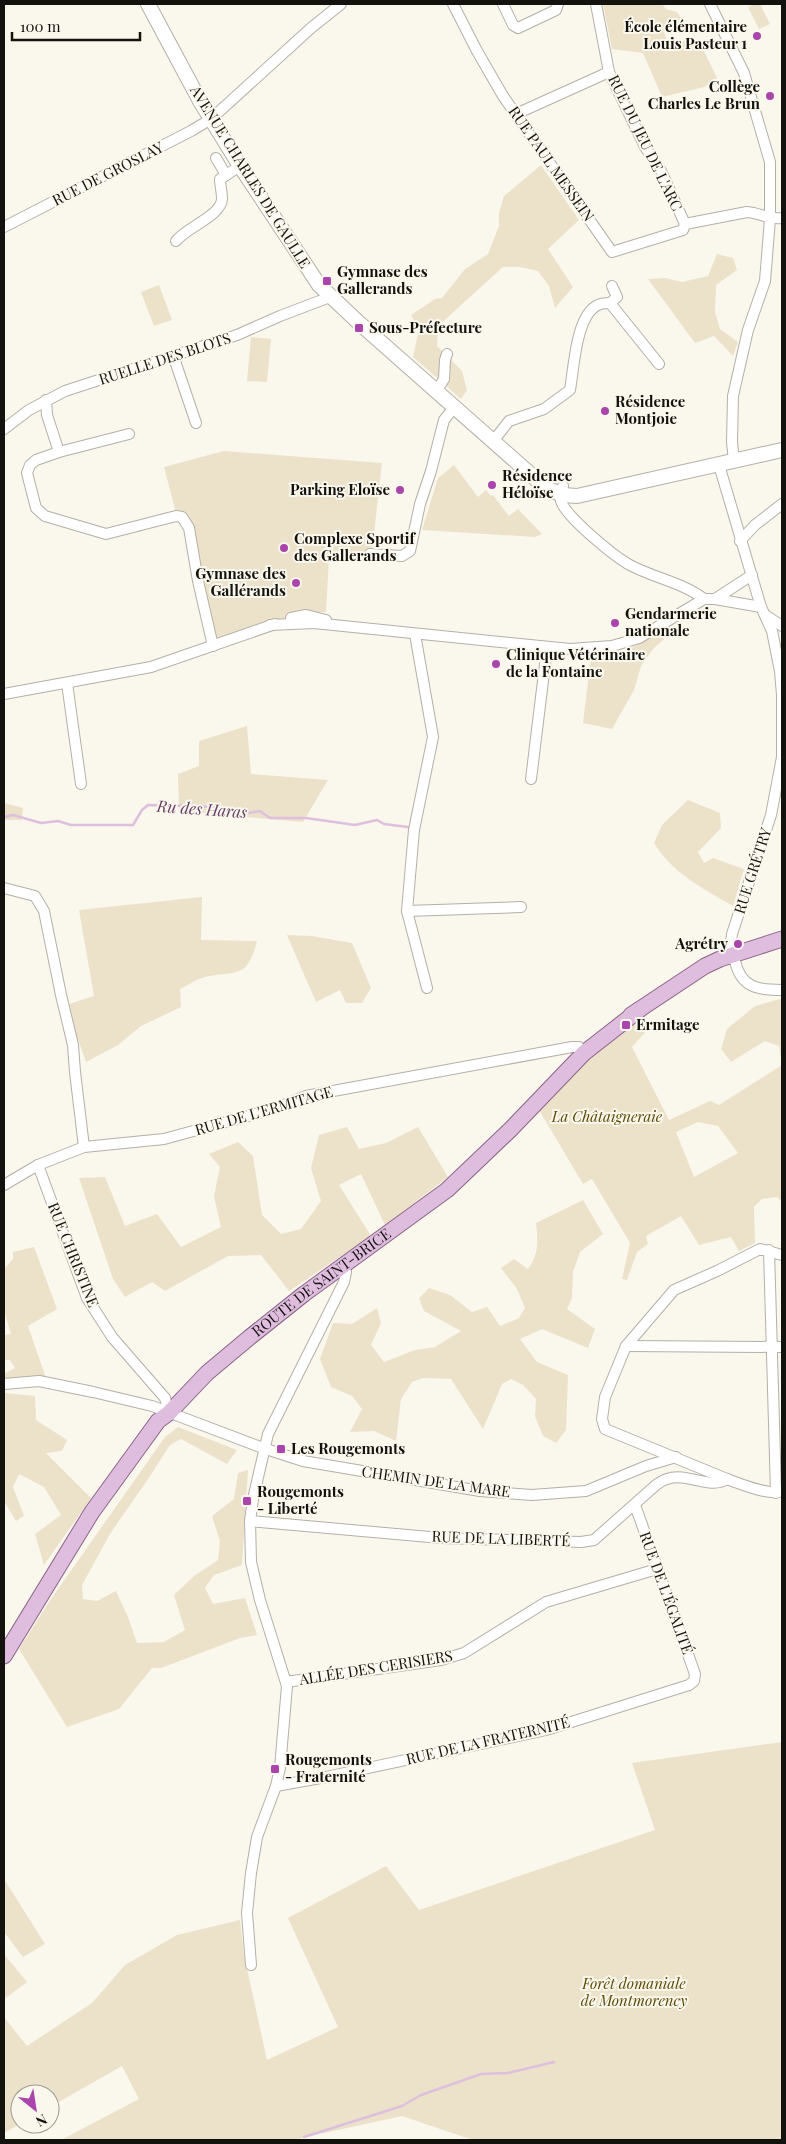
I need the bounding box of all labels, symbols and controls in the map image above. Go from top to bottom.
scale bar [12,10,140,42]
text: 100 m [20,16,61,36]
place label: École élémentaire Louis Pasteur 1 [624,16,747,53]
marker: École élémentaire Louis Pasteur 1 [751,30,763,42]
street label: RUE DU JEU DE L'ARC [604,71,688,214]
place label: Collège Charles Le Brun [648,76,761,113]
street label: AVENUE CHARLES DE GAULLE [186,80,315,272]
marker: Collège Charles Le Brun [764,90,776,102]
street label: RUE PAUL MESSEIN [505,102,599,225]
street label: RUE DE GROSLAY [49,136,167,210]
place label: Gymnase des Gallerands [337,261,428,298]
marker: Gymnase des Gallerands [321,275,333,287]
place label: Sous-Préfecture [369,317,483,337]
marker: Sous-Préfecture [353,322,365,334]
street label: RUELLE DES BLOTS [96,327,233,389]
place label: Résidence Montjoie [615,391,686,428]
marker: Résidence Montjoie [599,405,611,417]
place label: Résidence Héloïse [502,465,573,502]
place label: Parking Eloïse [290,479,390,499]
marker: Résidence Héloïse [486,479,498,491]
marker: Parking Eloïse [394,484,406,496]
place label: Complexe Sportif des Gallerands [294,528,417,565]
marker: Complexe Sportif des Gallerands [278,542,290,554]
place label: Gymnase des Gallérands [195,563,286,600]
marker: Gymnase des Gallérands [290,577,302,589]
place label: Gendarmerie nationale [625,603,717,640]
marker: Gendarmerie nationale [609,617,621,629]
place label: Clinique Vétérinaire de la Fontaine [506,644,646,681]
marker: Clinique Vétérinaire de la Fontaine [490,658,502,670]
water label: Ru des Haras [155,795,248,822]
street label: RUE GRÉTRY [729,825,775,916]
place label: Agrétry [674,933,728,953]
marker: Agrétry [732,938,744,950]
place label: Ermitage [636,1014,700,1034]
marker: Ermitage [620,1019,632,1031]
street label: RUE DE L'ERMITAGE [192,1081,335,1139]
park label: La Châtaigneraie [551,1106,663,1126]
street label: RUE CHRISTINE [44,1199,104,1310]
street label: ROUTE DE SAINT-BRICE [247,1223,395,1341]
place label: Les Rougemonts [291,1438,405,1458]
marker: Les Rougemonts [275,1443,287,1455]
street label: CHEMIN DE LA MARE [361,1461,512,1501]
place label: Rougemonts - Liberté [257,1481,344,1518]
marker: Rougemonts - Liberté [241,1495,253,1507]
street label: RUE DE LA LIBERTÉ [431,1526,571,1550]
street label: RUE DE L'ÉGALITÉ [635,1529,698,1657]
street label: ALLÉE DES CERISIERS [297,1645,454,1689]
street label: RUE DE LA FRATERNITÉ [404,1711,572,1769]
place label: Rougemonts - Fraternité [285,1749,372,1786]
marker: Rougemonts - Fraternité [269,1763,281,1775]
park label: Forêt domaniale de Montmorency [581,1973,687,2010]
north arrow [10,2084,60,2134]
text: N [33,2110,51,2131]

